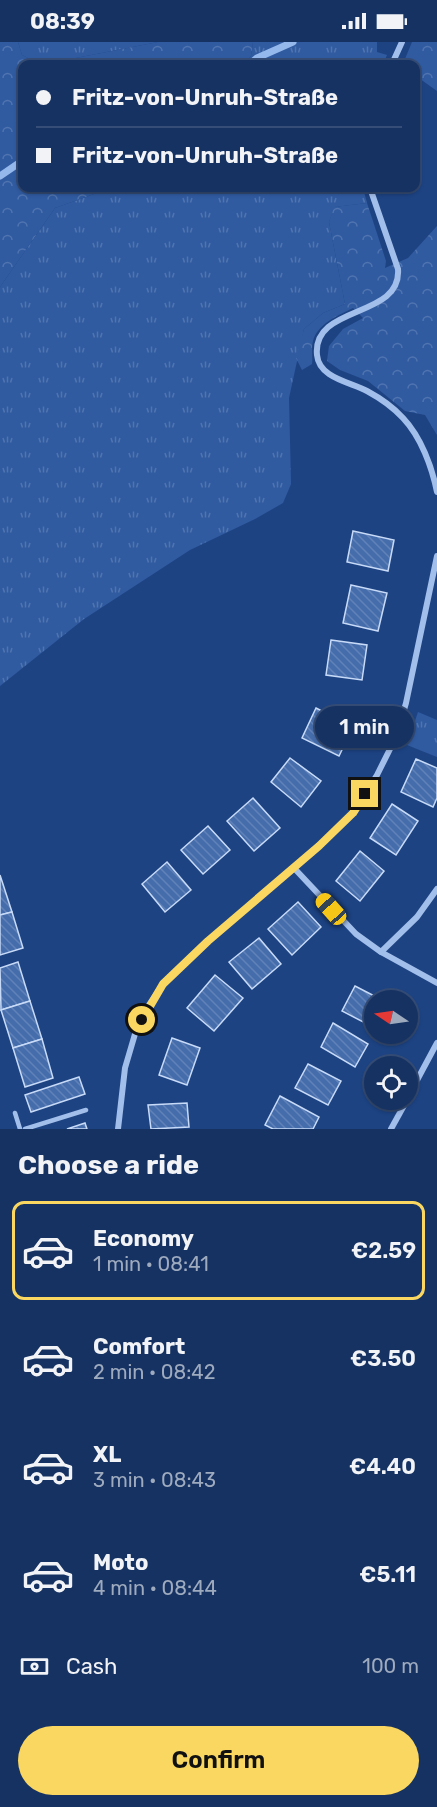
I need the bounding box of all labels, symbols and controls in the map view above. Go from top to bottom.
text: 08:39 [30,8,95,35]
text: Fritz-von-Unruh-Straße [72,84,338,111]
text: Fritz-von-Unruh-Straße [72,142,338,169]
callout: 1 min [316,707,415,749]
text: 1 min [339,715,390,739]
route end [351,780,378,807]
car [312,890,350,928]
north arrow [364,990,418,1044]
map controls [364,990,418,1110]
route start [128,1006,155,1033]
button: locate [364,1056,418,1110]
text: Choose a ride [18,1149,199,1181]
icon: car [21,1224,75,1278]
text: Economy [93,1225,194,1252]
text: €2.59 [351,1237,416,1264]
text: 1 min · 08:41 [93,1252,209,1276]
icon: car [21,1332,75,1386]
text: Comfort [93,1333,185,1360]
text: €3.50 [350,1345,416,1372]
text: 2 min · 08:42 [93,1360,215,1384]
icon: car [21,1440,75,1494]
text: XL [93,1441,121,1468]
text: €4.40 [349,1453,416,1480]
text: 3 min · 08:43 [93,1468,216,1492]
icon: car [21,1548,75,1602]
text: Moto [93,1549,148,1576]
text: €5.11 [359,1561,416,1588]
text: 4 min · 08:44 [93,1576,217,1600]
icon: cash [18,1650,51,1683]
text: Cash [66,1653,117,1680]
text: 100 m [362,1654,419,1678]
button: Confirm [18,1726,419,1795]

